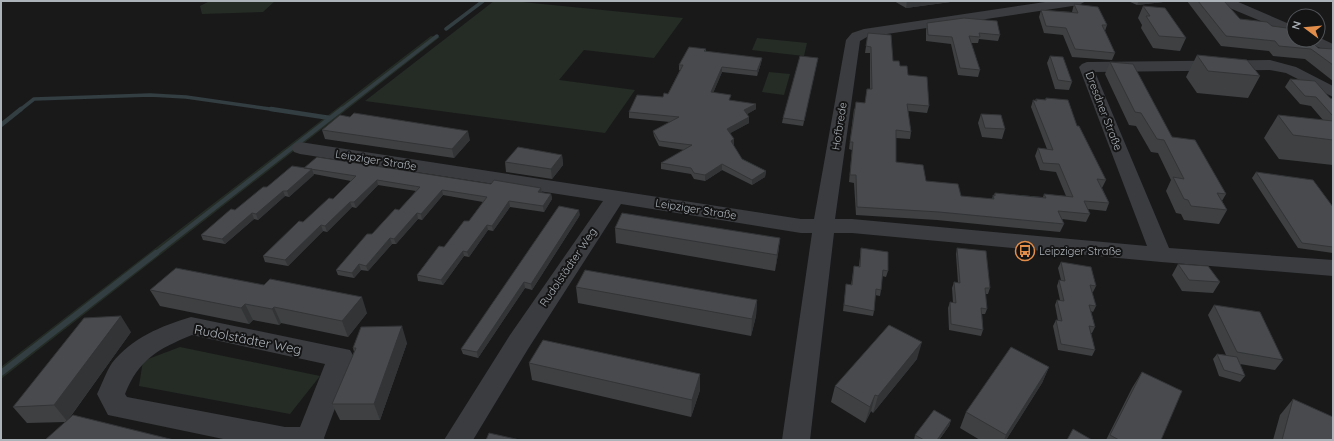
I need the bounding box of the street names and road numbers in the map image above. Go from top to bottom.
street label: Dresdner Straße [1083,70,1125,152]
street label: Hofbrede [828,101,850,151]
street label: Leipziger Straße [334,147,418,173]
street label: Leipziger Straße [654,196,738,222]
street label: Rudolstädter Weg [536,225,600,309]
street label: Rudolstädter Weg [193,321,303,357]

